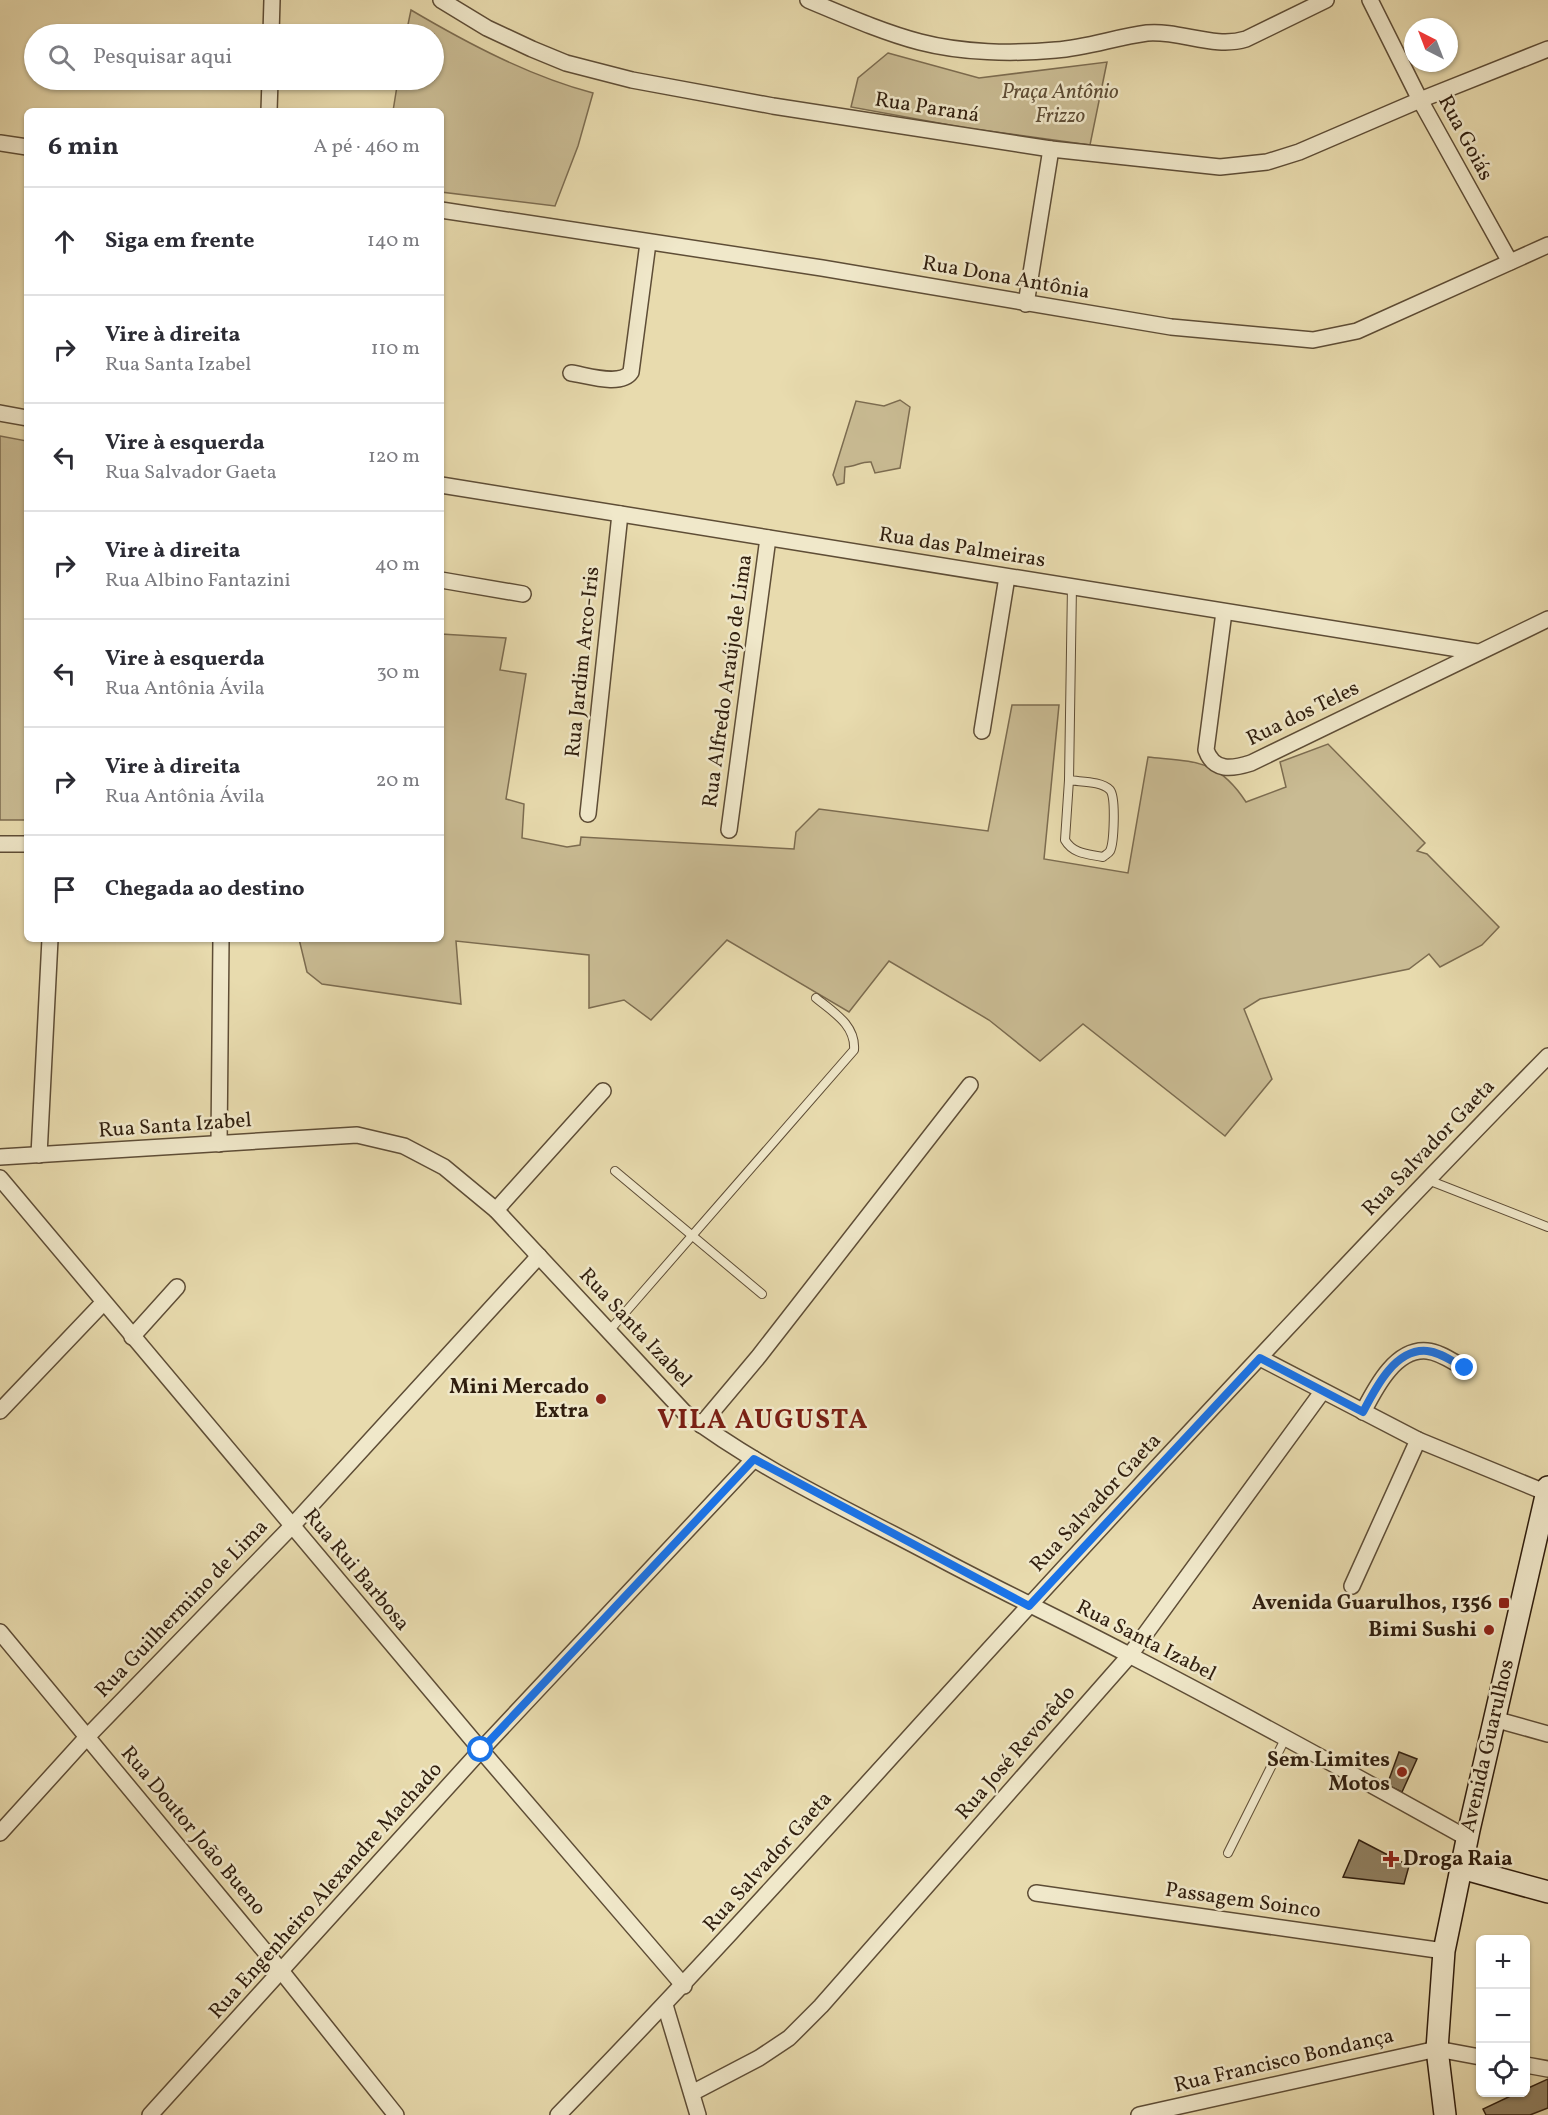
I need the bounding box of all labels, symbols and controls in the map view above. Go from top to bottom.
north arrow [1404,18,1458,72]
search box [24,24,444,90]
icon: search [45,41,78,74]
text: Pesquisar aqui [93,42,232,73]
park label: Praça Antônio Frizzo [1001,78,1119,131]
street label: Rua Paraná [872,85,982,131]
street label: Rua Goiás [1430,90,1500,186]
text: 6 min [48,129,119,165]
text: A pé · 460 m [313,133,420,161]
icon: ahead [48,225,81,258]
text: Siga em frente [105,226,255,257]
text: 140 m [367,227,420,255]
street label: Rua Dona Antônia [920,249,1092,307]
text: Vire à direita [105,320,241,351]
icon: right [48,333,81,366]
text: 110 m [371,335,420,363]
text: Rua Santa Izabel [105,351,251,379]
text: Vire à esquerda [105,428,265,459]
icon: left [48,441,81,474]
text: 120 m [368,443,420,471]
text: Rua Salvador Gaeta [105,459,277,487]
street label: Rua das Palmeiras [877,521,1047,575]
text: Vire à direita [105,536,241,567]
icon: right [48,549,81,582]
text: 40 m [375,551,420,579]
street label: Rua Alfredo Araújo de Lima [696,553,760,809]
street label: Rua Jardim Arco-Iris [559,565,607,759]
text: Rua Albino Fantazini [105,567,291,595]
text: Vire à esquerda [105,644,265,675]
icon: left [48,657,81,690]
text: 30 m [376,659,420,687]
street label: Rua dos Teles [1242,674,1364,754]
text: Rua Antônia Ávila [105,675,265,703]
text: Vire à direita [105,752,241,783]
icon: right [48,765,81,798]
text: 20 m [376,767,420,795]
text: Rua Antônia Ávila [105,783,265,811]
icon: arrive [48,873,81,906]
text: Chegada ao destino [105,874,305,905]
street label: Rua Salvador Gaeta [1356,1073,1502,1223]
street label: Rua Santa Izabel [97,1106,253,1146]
street label: Rua Santa Izabel [572,1262,698,1394]
route end [1451,1354,1477,1380]
place label: Mini Mercado Extra [449,1373,589,1426]
marker: Mini Mercado Extra [594,1392,608,1406]
district label: VILA AUGUSTA [657,1402,869,1440]
street label: Rua Salvador Gaeta [1024,1427,1168,1579]
street label: Rua Rui Barbosa [296,1502,416,1638]
street label: Rua Guilhermino de Lima [89,1513,275,1705]
place label: Avenida Guarulhos, 1356 [1252,1589,1492,1618]
street label: Rua Santa Izabel [1071,1593,1221,1689]
marker: Avenida Guarulhos, 1356 [1497,1596,1511,1610]
place label: Bimi Sushi [1368,1616,1477,1645]
marker: Bimi Sushi [1482,1623,1496,1637]
street label: Avenida Guarulhos [1454,1657,1522,1835]
street label: Rua José Revorêdo [949,1679,1083,1827]
route start [467,1736,493,1762]
street label: Rua Doutor João Bueno [113,1740,273,1922]
place label: Sem Limites Motos [1267,1746,1390,1799]
street label: Rua Engenheiro Alexandre Machado [203,1756,449,2026]
marker: Sem Limites Motos [1395,1765,1409,1779]
street label: Rua Salvador Gaeta [697,1785,839,1939]
place label: Droga Raia [1403,1845,1513,1874]
marker: Droga Raia [1384,1852,1398,1866]
street label: Passagem Soinco [1163,1876,1323,1926]
map controls [1476,1935,1530,2097]
button: + [1476,1935,1530,1989]
button: − [1476,1989,1530,2043]
street label: Rua Francisco Bondança [1171,2022,1397,2100]
button: locate [1476,2043,1530,2097]

